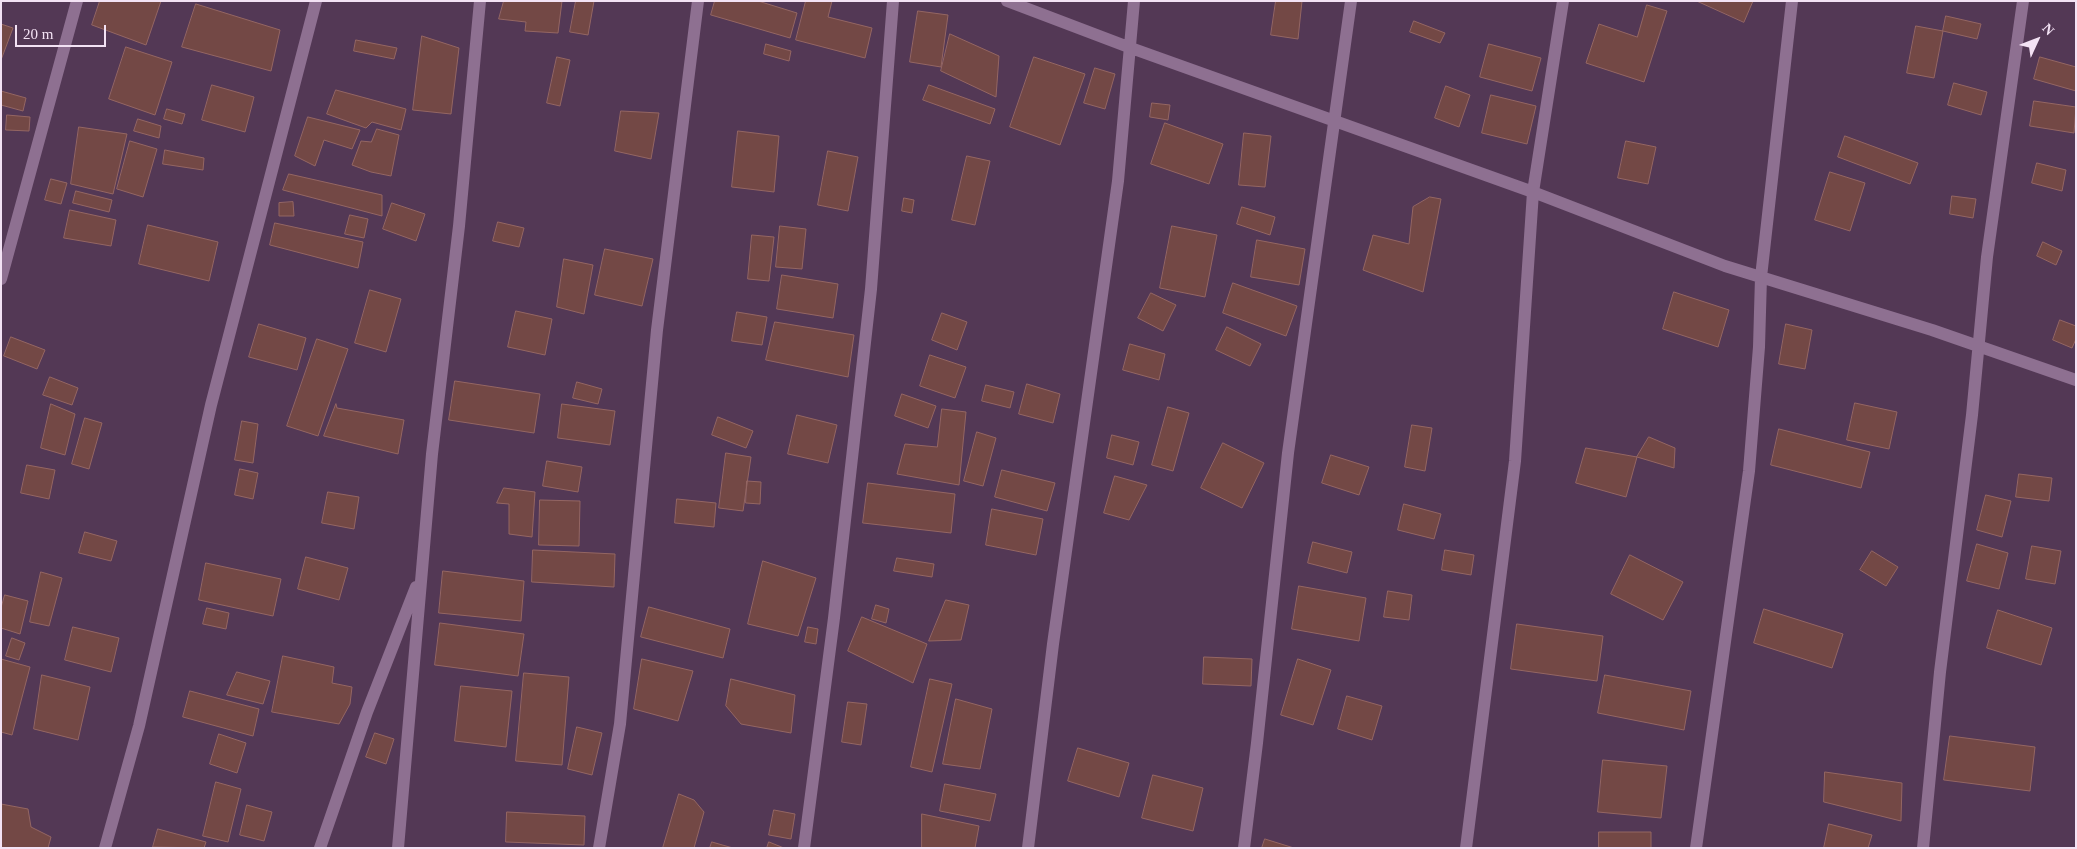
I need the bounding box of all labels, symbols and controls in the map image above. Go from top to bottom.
scale bar [18,15,109,47]
north arrow [2012,15,2062,65]
text: N [2039,21,2057,38]
text: 20 m [23,26,53,42]

